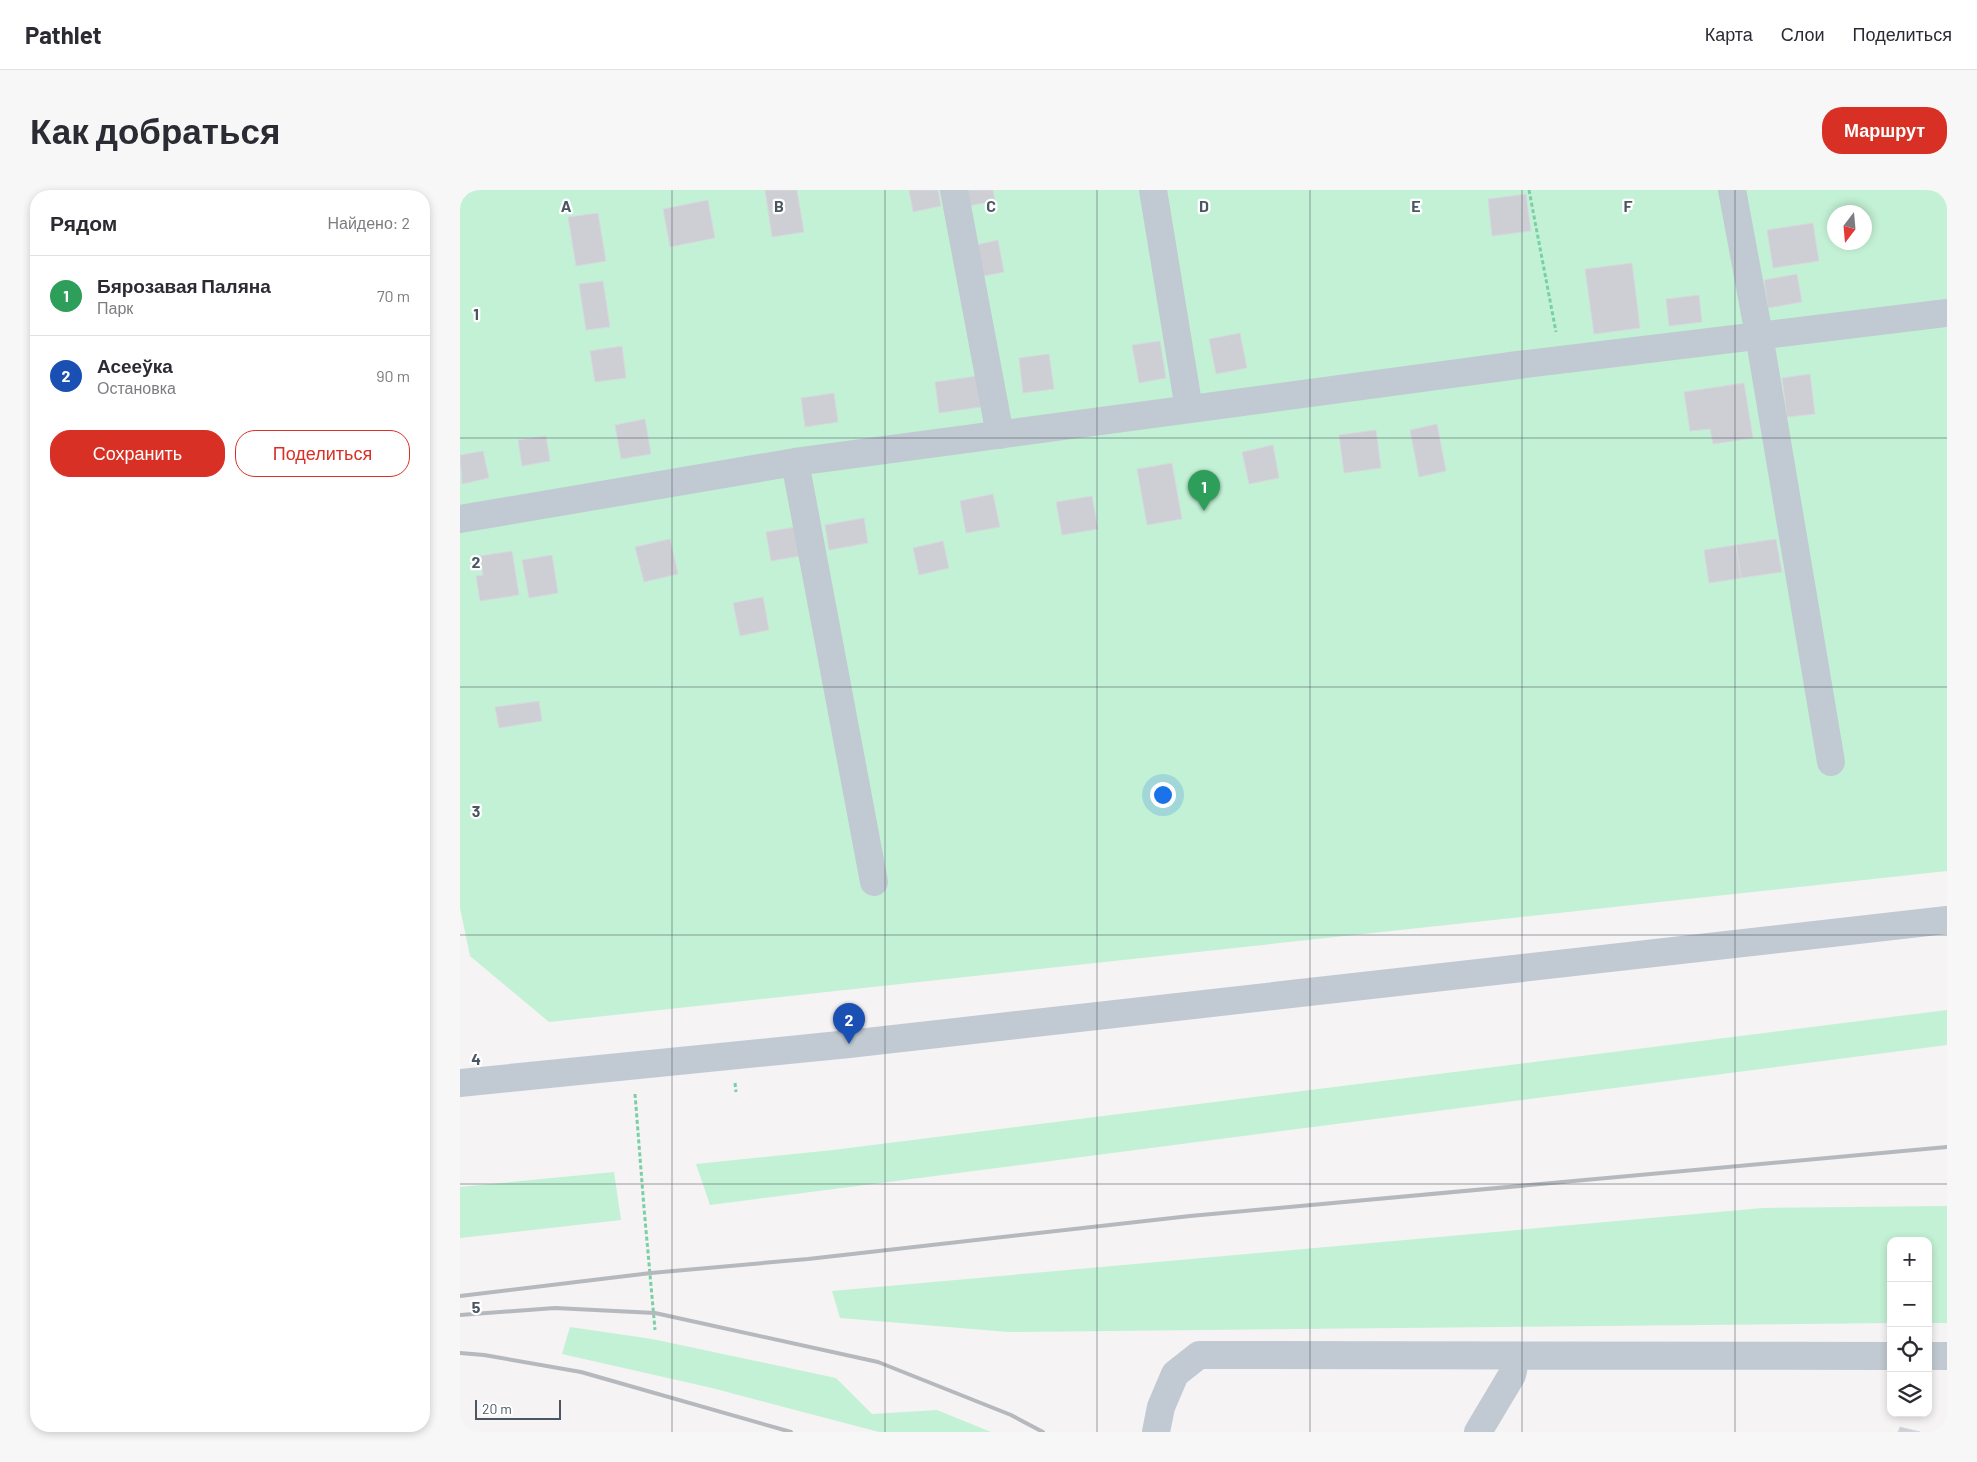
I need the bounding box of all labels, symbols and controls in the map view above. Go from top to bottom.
text: Pathlet [25,20,102,49]
text: Карта [1705,23,1753,45]
text: Слои [1781,23,1825,45]
text: Поделиться [1853,23,1952,45]
button: Маршрут [1822,107,1947,154]
text: Как добраться [30,109,280,151]
text: A [561,196,572,215]
text: B [774,196,784,215]
text: C [986,196,996,215]
text: D [1199,196,1209,215]
text: E [1411,196,1421,215]
text: F [1624,196,1633,215]
north arrow [1827,205,1872,250]
text: Рядом [50,210,117,235]
text: Найдено: 2 [327,213,410,232]
text: Бярозавая Паляна [97,274,271,297]
text: 1 [63,286,69,305]
text: 70 m [377,286,410,305]
text: Парк [97,298,133,317]
text: 1 [473,304,479,323]
text: Асееўка [97,354,173,377]
text: 2 [62,366,70,385]
text: 90 m [376,366,410,385]
text: Остановка [97,378,176,397]
button: Сохранить [50,430,225,477]
button: Поделиться [235,430,410,477]
pin: 1 [1188,470,1220,511]
text: 2 [472,552,481,571]
your location [1150,782,1176,808]
text: 3 [472,801,480,820]
pin: 2 [833,1003,865,1044]
text: 4 [471,1049,481,1068]
map controls [1887,1237,1932,1417]
button: + [1887,1237,1932,1282]
button: − [1887,1282,1932,1327]
text: 5 [472,1297,481,1316]
button: locate [1887,1327,1932,1372]
button: layers [1887,1372,1932,1417]
scale bar [475,1397,561,1420]
text: 20 m [482,1400,512,1417]

